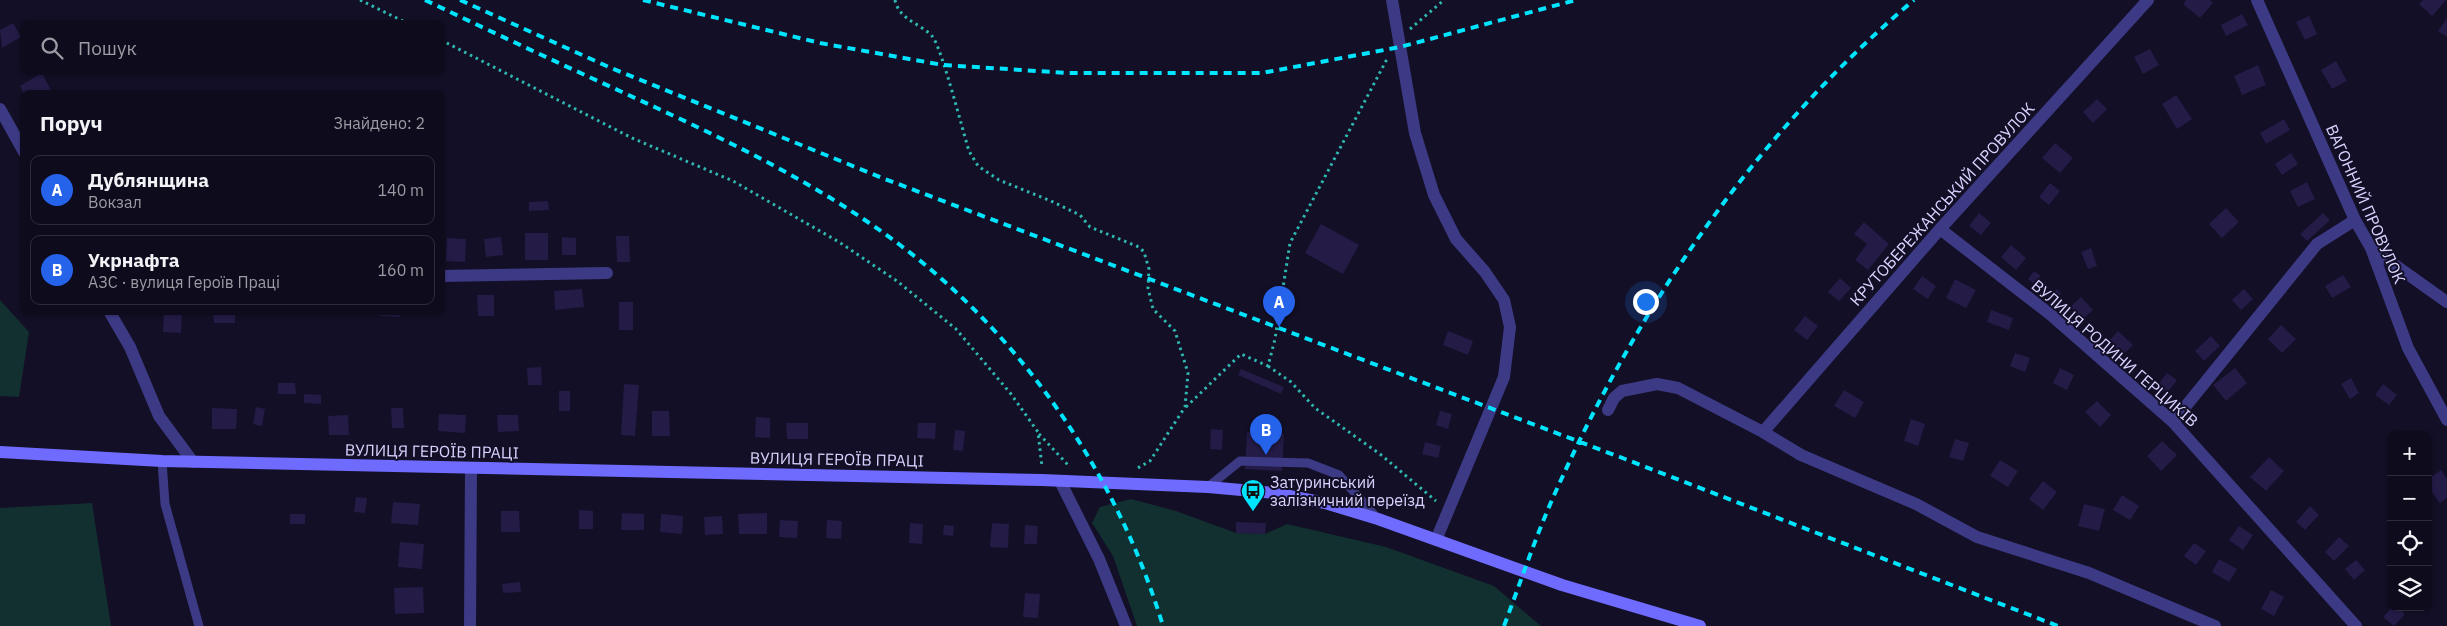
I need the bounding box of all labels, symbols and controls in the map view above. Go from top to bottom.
search box [20,20,445,75]
icon: search [38,34,66,62]
text: Пошук [78,36,137,60]
street label: КРУТОБЕРЕЖАНСЬКИЙ ПРОВУЛОК [1845,98,2039,310]
text: Поруч [40,109,103,137]
text: Знайдено: 2 [333,113,425,133]
street label: ВАГОННИЙ ПРОВУЛОК [2322,121,2410,287]
text: Дублянщина [88,168,209,192]
text: A [52,180,62,200]
text: 140 m [377,180,424,200]
text: Вокзал [88,192,142,212]
text: Укрнафта [88,248,179,272]
text: B [52,260,62,280]
text: 160 m [377,260,424,280]
text: АЗС · вулиця Героїв Праці [88,272,280,292]
street label: ВУЛИЦЯ РОДИНИ ГЕРЦИКІВ [2028,275,2202,431]
pin: A [1263,286,1295,327]
your location [1633,289,1659,315]
pin: B [1250,414,1282,455]
map controls [2387,431,2432,611]
button: + [2387,431,2432,476]
street label: ВУЛИЦЯ ГЕРОЇВ ПРАЦІ [345,439,519,463]
street label: ВУЛИЦЯ ГЕРОЇВ ПРАЦІ [750,447,924,471]
place label: Затуринський залізничний переїзд [1270,472,1425,510]
button: − [2387,476,2432,521]
bus stop icon: Затуринський залізничний переїзд [1240,478,1266,512]
button: locate [2387,521,2432,566]
button: layers [2387,566,2432,611]

